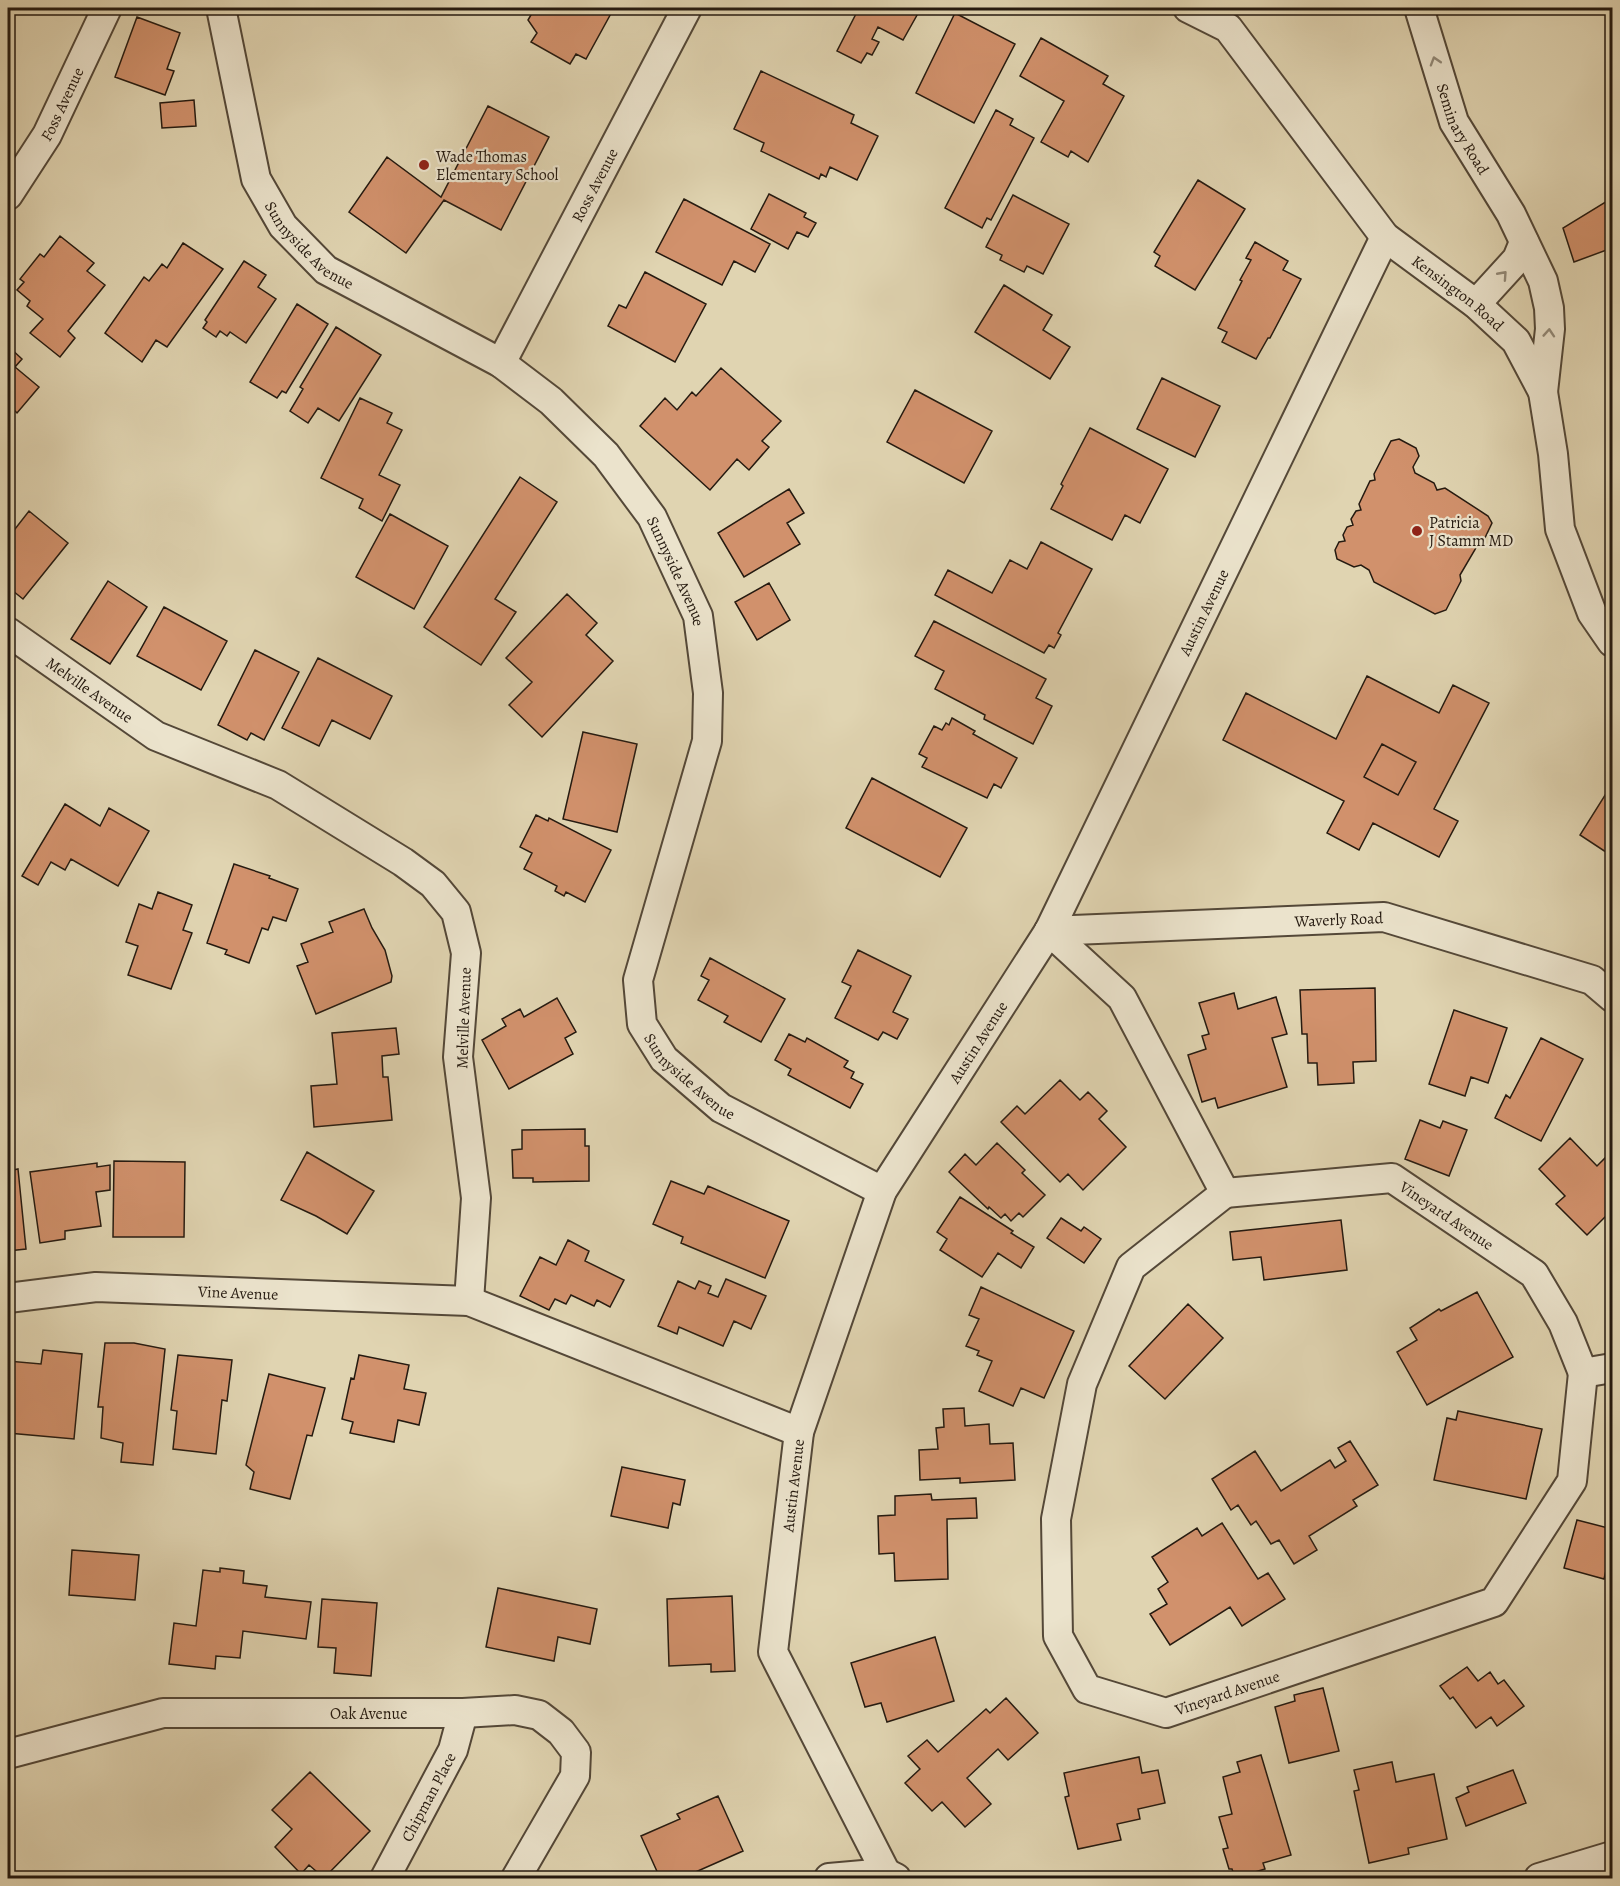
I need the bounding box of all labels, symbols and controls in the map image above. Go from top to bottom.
one-way arrow [1430,56,1442,66]
street label: Foss Avenue [36,64,89,146]
street label: Seminary Road [1431,81,1494,179]
street label: Ross Avenue [567,144,624,226]
place label: Wade Thomas Elementary School [435,146,559,186]
marker: Wade Thomas Elementary School [417,158,431,172]
street label: Sunnyside Avenue [259,197,357,295]
street label: Kensington Road [1407,250,1509,337]
one-way arrow [1496,271,1507,282]
one-way arrow [1542,329,1555,338]
place label: Patricia J Stamm MD [1429,512,1513,552]
street label: Sunnyside Avenue [641,513,709,627]
marker: Patricia J Stamm MD [1410,524,1424,538]
street label: Austin Avenue [1174,566,1235,660]
street label: Melville Avenue [41,652,137,729]
street label: Waverly Road [1293,907,1384,933]
street label: Melville Avenue [451,967,477,1069]
street label: Austin Avenue [944,997,1013,1088]
street label: Sunnyside Avenue [638,1029,739,1125]
street label: Vineyard Avenue [1394,1176,1498,1256]
street label: Vine Avenue [197,1281,279,1306]
street label: Austin Avenue [777,1438,810,1534]
street label: Vineyard Avenue [1171,1665,1283,1722]
street label: Oak Avenue [330,1703,407,1725]
street label: Chipman Place [396,1749,462,1846]

